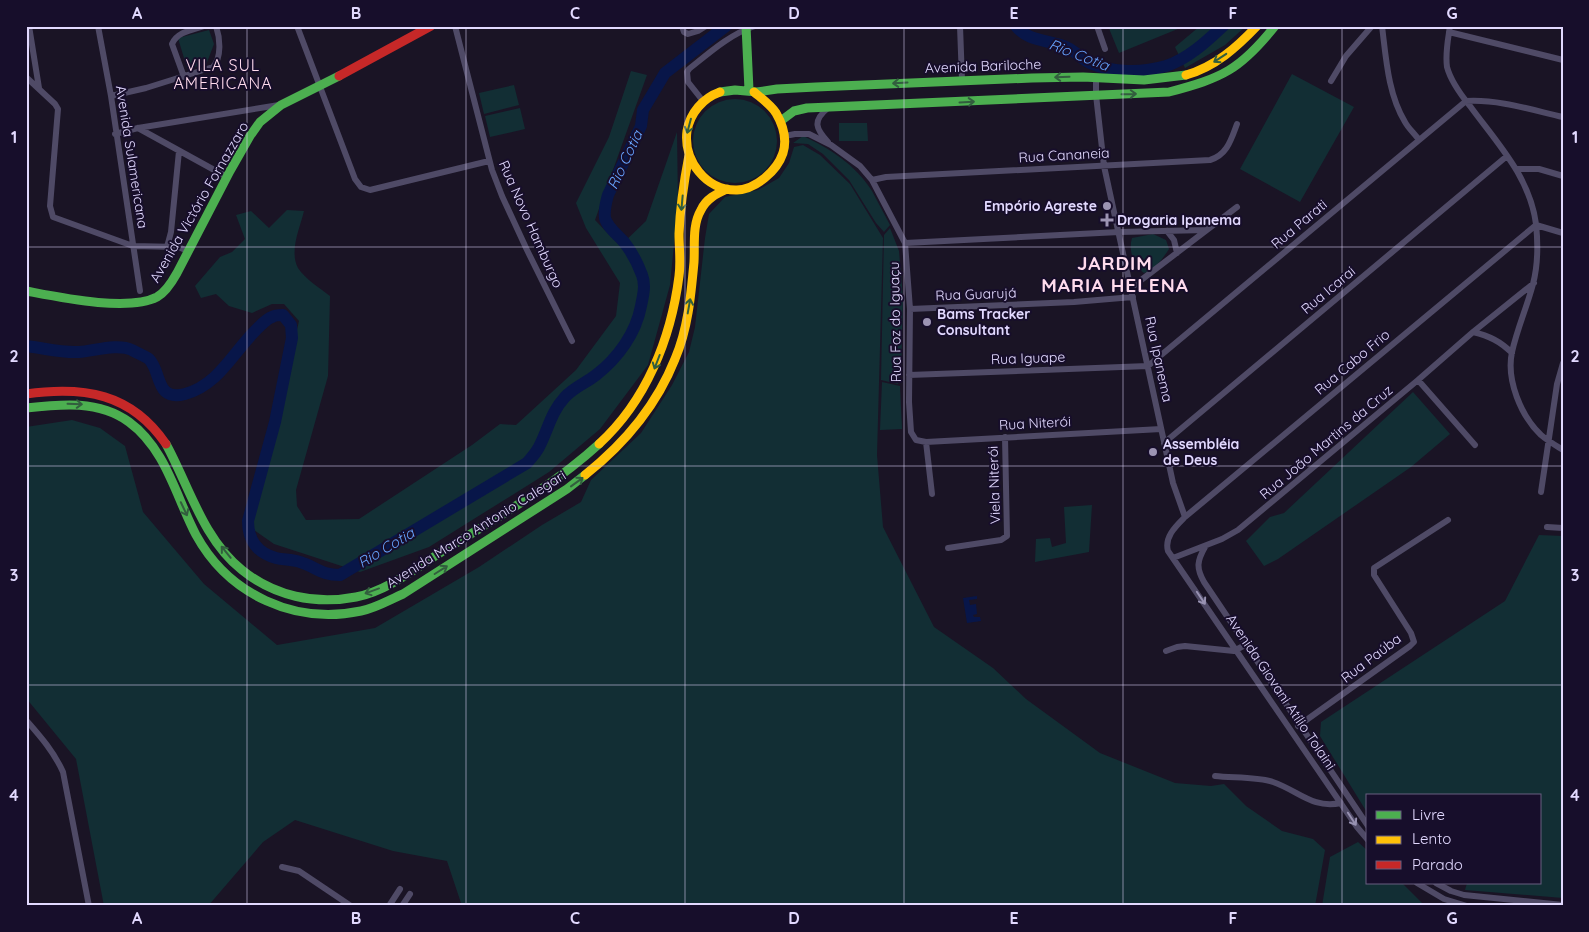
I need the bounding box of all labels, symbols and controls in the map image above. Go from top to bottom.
text: A [132,3,143,23]
text: B [351,3,361,23]
text: C [570,3,580,23]
text: D [788,3,800,23]
text: E [1009,3,1019,23]
text: F [1229,3,1238,23]
text: G [1446,3,1458,23]
water label: Rio Cotia [1047,34,1113,75]
one-way arrow [1214,54,1228,64]
district label: VILA SUL AMERICANA [173,55,273,93]
street label: Avenida Bariloche [925,55,1042,77]
one-way arrow [1055,72,1071,82]
one-way arrow [892,78,908,87]
street label: Avenida Sulamericana [112,84,152,230]
one-way arrow [1120,89,1137,99]
one-way arrow [958,97,974,106]
street label: Avenida Victório Fornazzaro [146,118,252,286]
one-way arrow [684,118,693,134]
text: 1 [11,127,17,147]
water label: Rio Cotia [603,127,647,192]
text: 1 [1572,127,1578,147]
street label: Rua Cananeia [1018,144,1110,166]
street label: Rua Novo Hamburgo [495,157,567,291]
one-way arrow [677,195,687,211]
street label: Rua Parati [1267,195,1331,253]
place label: Empório Agreste [984,197,1097,215]
marker: Empório Agreste [1101,200,1113,212]
place label: Drogaria Ipanema [1117,211,1241,229]
marker: Drogaria Ipanema [1101,214,1113,226]
district label: JARDIM MARIA HELENA [1041,251,1189,297]
street label: Rua Foz do Iguaçu [885,262,905,382]
street label: Rua Icarai [1297,262,1359,318]
street label: Rua Guarujá [935,284,1017,304]
one-way arrow [684,298,694,314]
place label: Bams Tracker Consultant [937,305,1030,339]
street label: Rua Ipanema [1141,314,1177,404]
marker: Bams Tracker Consultant [921,316,933,328]
street label: Rua Cabo Frio [1311,325,1393,399]
text: 2 [9,346,19,366]
text: 2 [1570,346,1580,366]
street label: Rua Iguape [990,348,1066,368]
one-way arrow [652,354,661,370]
street label: Rua João Martins da Cruz [1256,381,1397,503]
one-way arrow [66,400,82,409]
street label: Rua Niterói [999,412,1071,434]
place label: Assembléia de Deus [1163,435,1239,469]
street label: Viela Niterói [984,446,1004,524]
marker: Assembléia de Deus [1147,446,1159,458]
street label: Avenida Marco Antonio Calegari [383,466,569,592]
one-way arrow [570,477,584,487]
one-way arrow [179,502,189,517]
water label: Rio Cotia [354,523,418,572]
one-way arrow [220,546,231,559]
text: 3 [10,565,18,585]
one-way arrow [433,565,447,575]
text: 3 [1571,565,1579,585]
one-way arrow [365,587,380,596]
one-way arrow [1196,591,1206,605]
street label: Avenida Giovani Atílio Tolaini [1222,611,1340,773]
street label: Rua Paúba [1337,629,1405,687]
text: 4 [9,785,19,805]
text: 4 [1570,785,1580,805]
legend [1366,794,1542,884]
text: Livre [1412,805,1445,824]
one-way arrow [1347,812,1357,826]
text: Lento [1412,829,1451,848]
text: Parado [1412,855,1463,874]
text: A [132,908,143,928]
text: B [351,908,361,928]
text: C [570,908,580,928]
text: D [788,908,800,928]
text: E [1009,908,1019,928]
text: F [1229,908,1238,928]
text: G [1446,908,1458,928]

